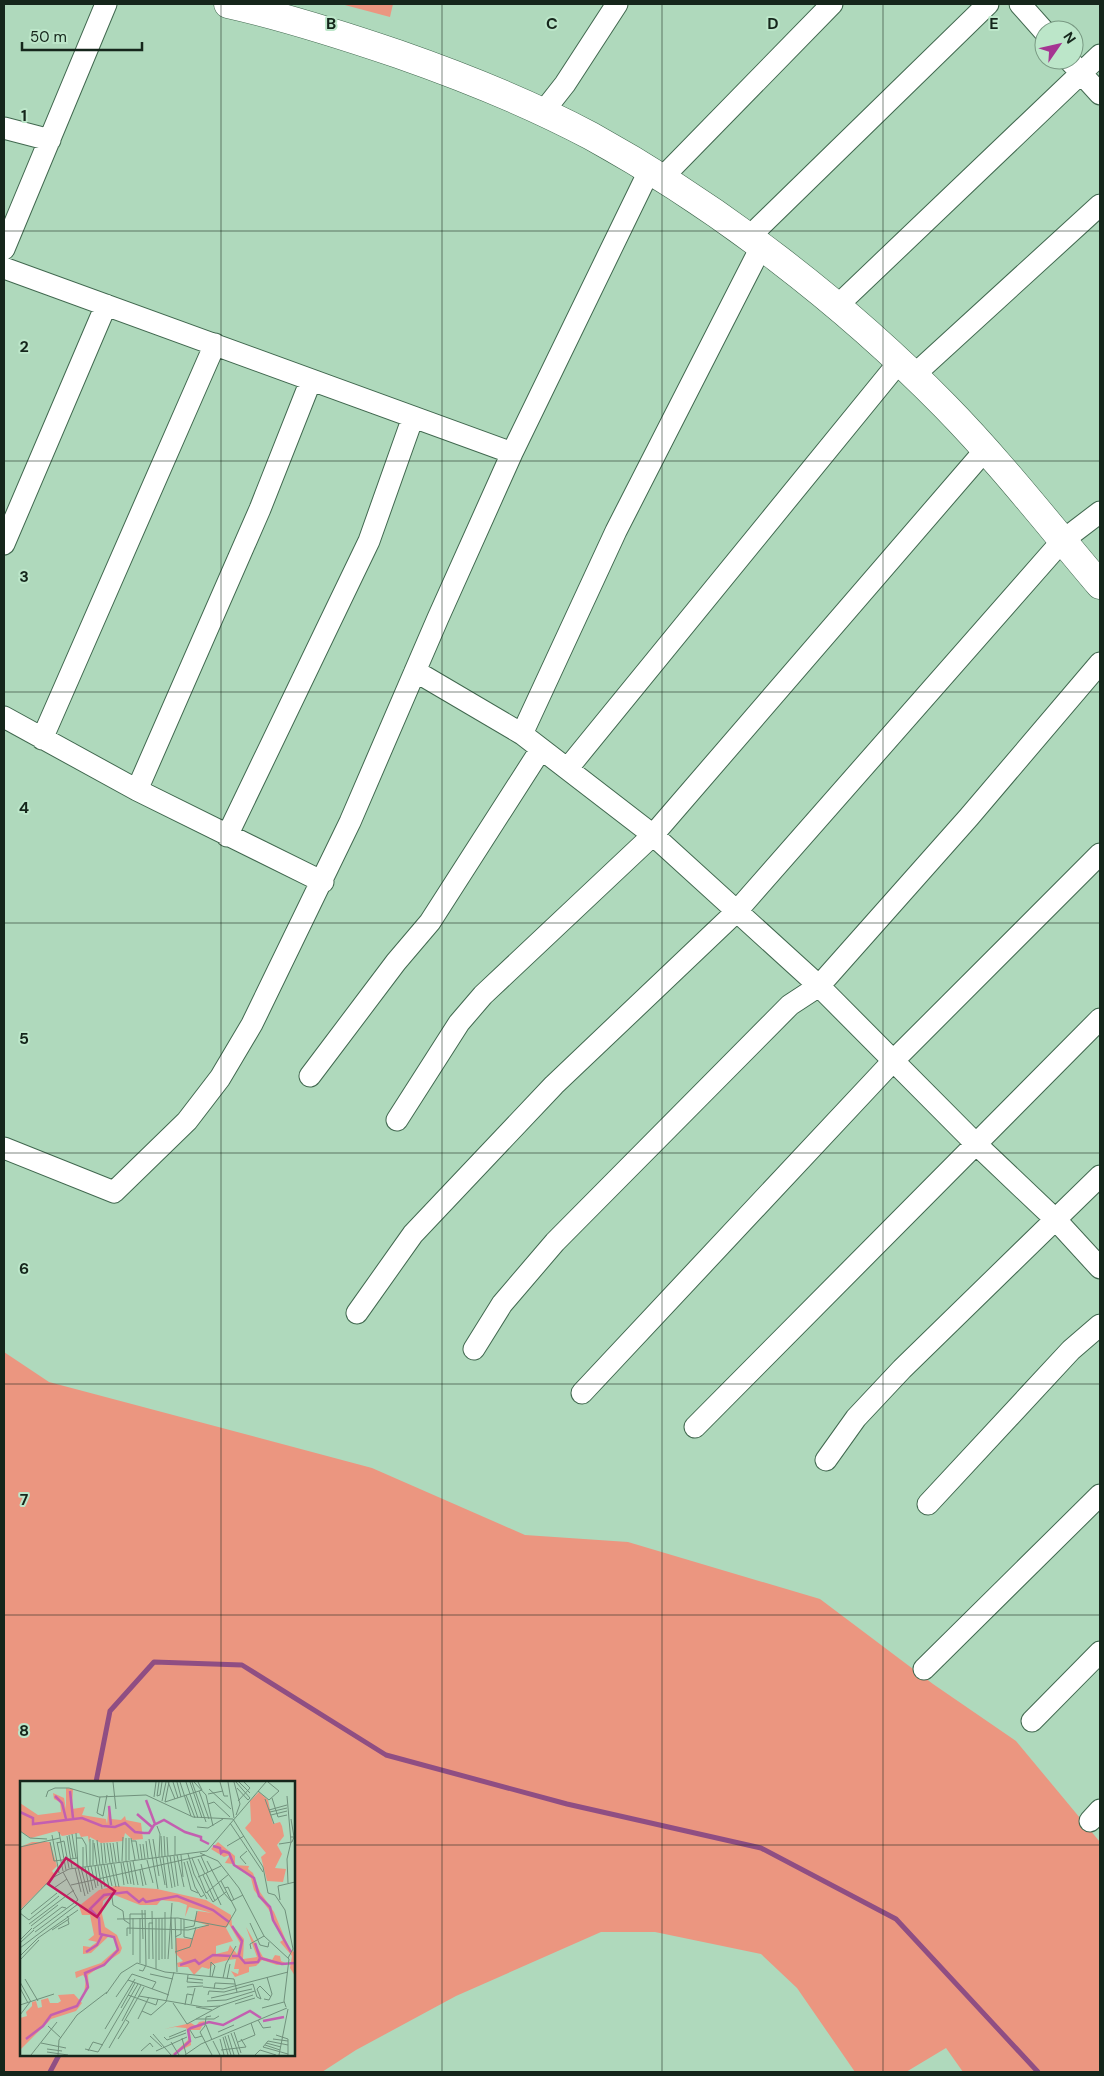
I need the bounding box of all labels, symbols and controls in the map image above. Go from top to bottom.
text: B [326,13,336,34]
text: C [546,13,558,34]
text: D [767,13,779,34]
text: E [989,13,999,34]
scale bar [22,20,142,52]
north arrow [1034,20,1084,70]
text: 50 m [30,27,67,47]
text: N [1059,28,1080,47]
text: 1 [21,105,27,126]
text: 2 [19,336,29,357]
text: 3 [19,566,29,587]
text: 4 [19,797,29,818]
text: 5 [19,1028,29,1049]
text: 6 [19,1258,29,1279]
text: 7 [20,1489,29,1510]
text: 8 [19,1720,29,1741]
inset map [20,1781,295,2056]

